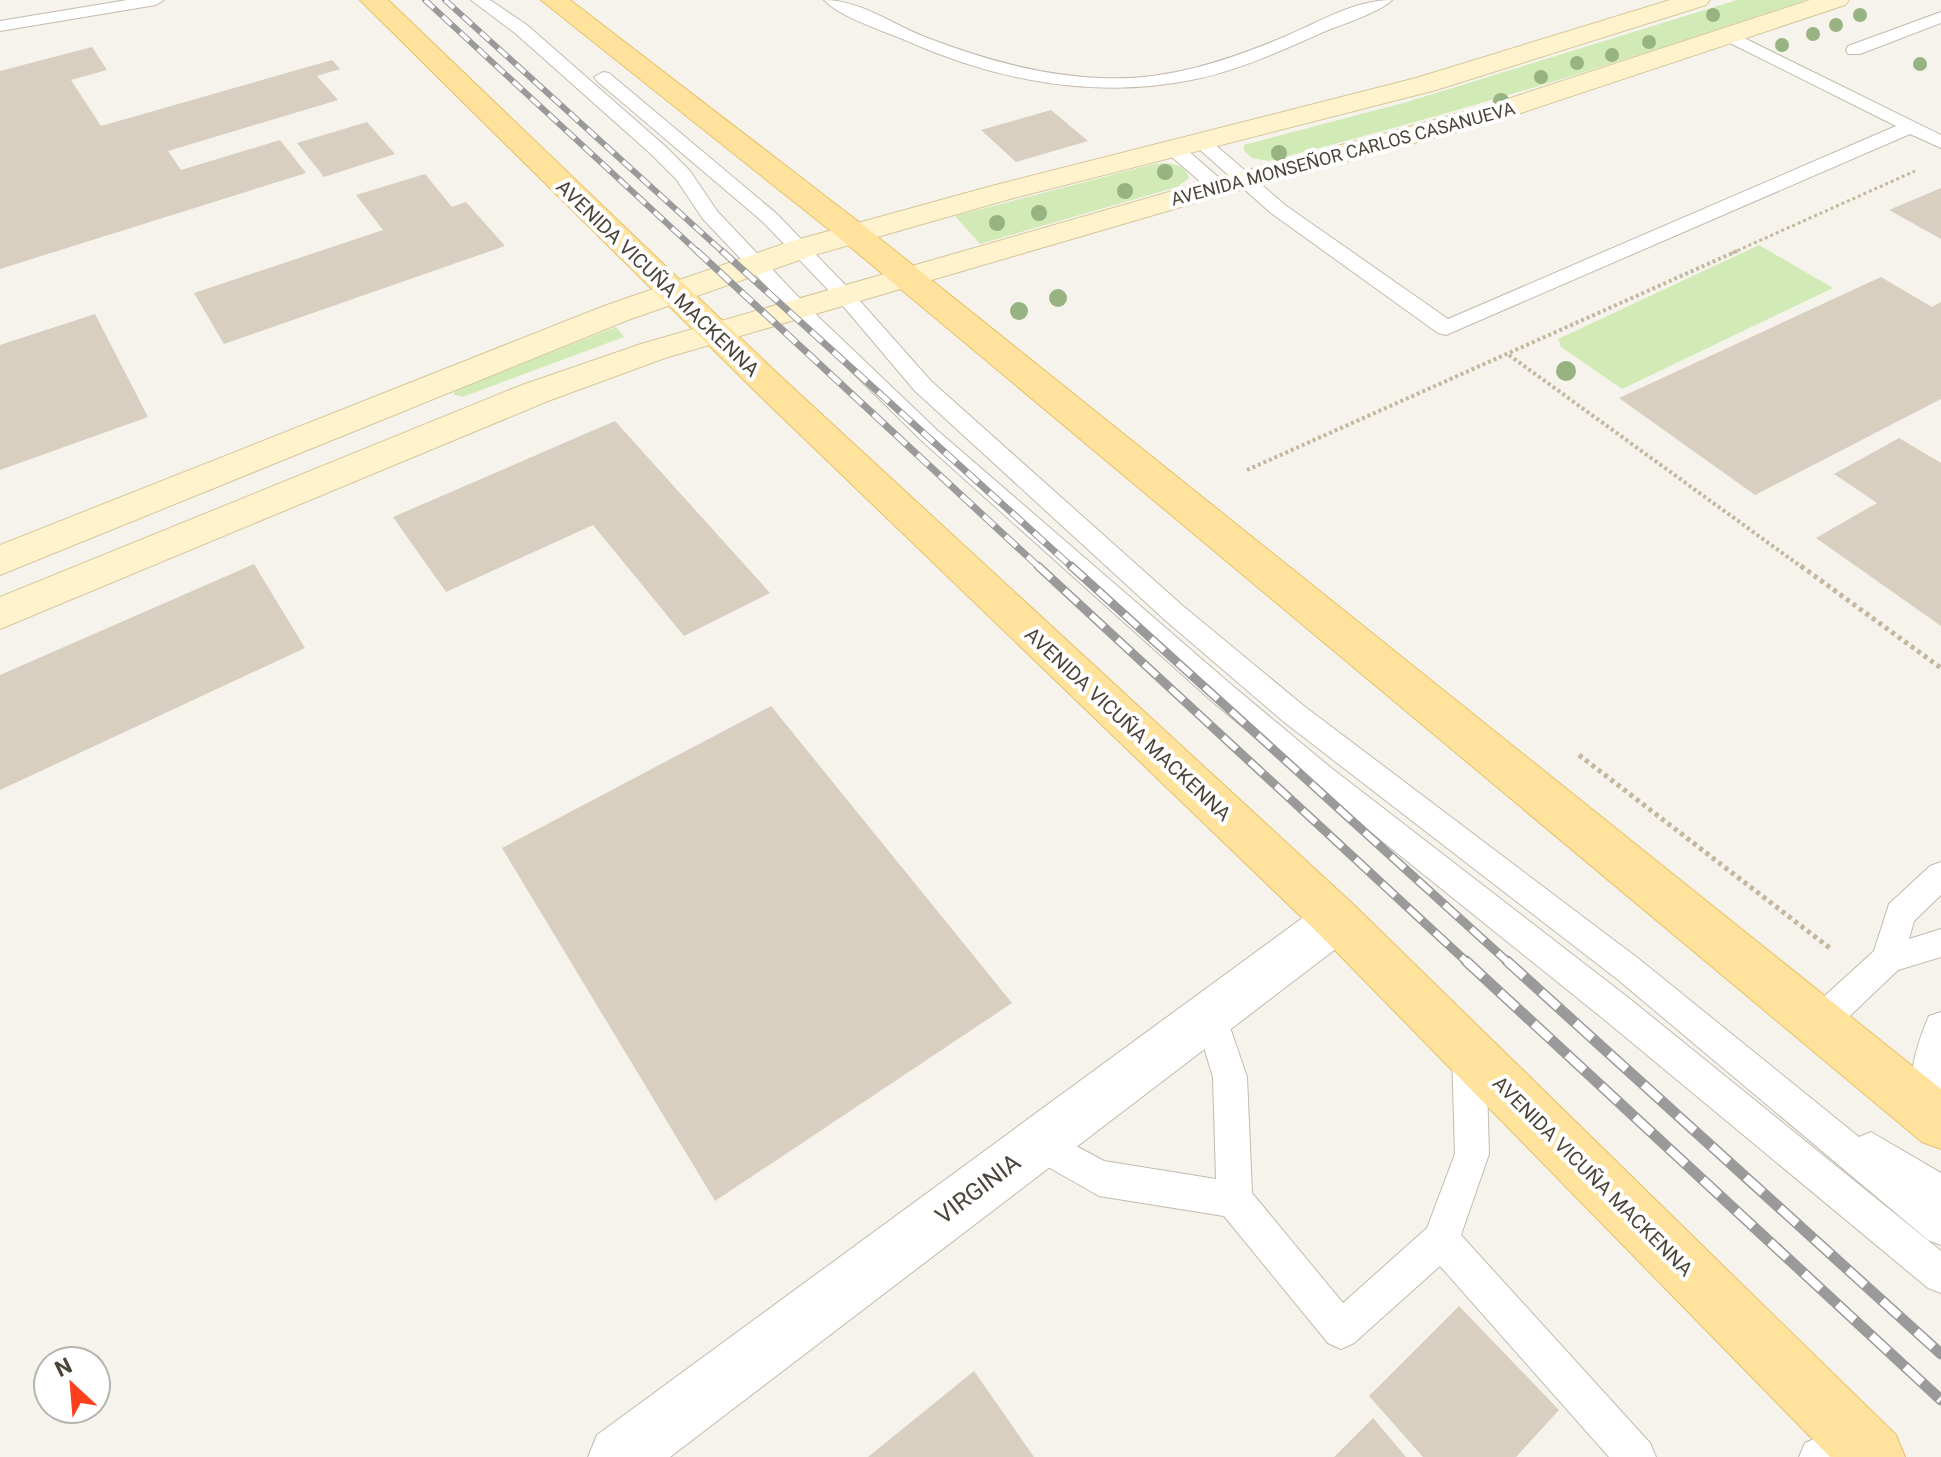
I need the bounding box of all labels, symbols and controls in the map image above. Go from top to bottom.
street label: AVENIDA MONSEÑOR CARLOS CASANUEVA [1169,97,1517,210]
street label: AVENIDA VICUÑA MACKENNA [552,175,764,381]
street label: AVENIDA VICUÑA MACKENNA [1020,622,1236,826]
street label: AVENIDA VICUÑA MACKENNA [1488,1071,1698,1281]
street label: VIRGINIA [930,1148,1026,1230]
north arrow [32,1345,112,1425]
text: N [51,1353,76,1382]

